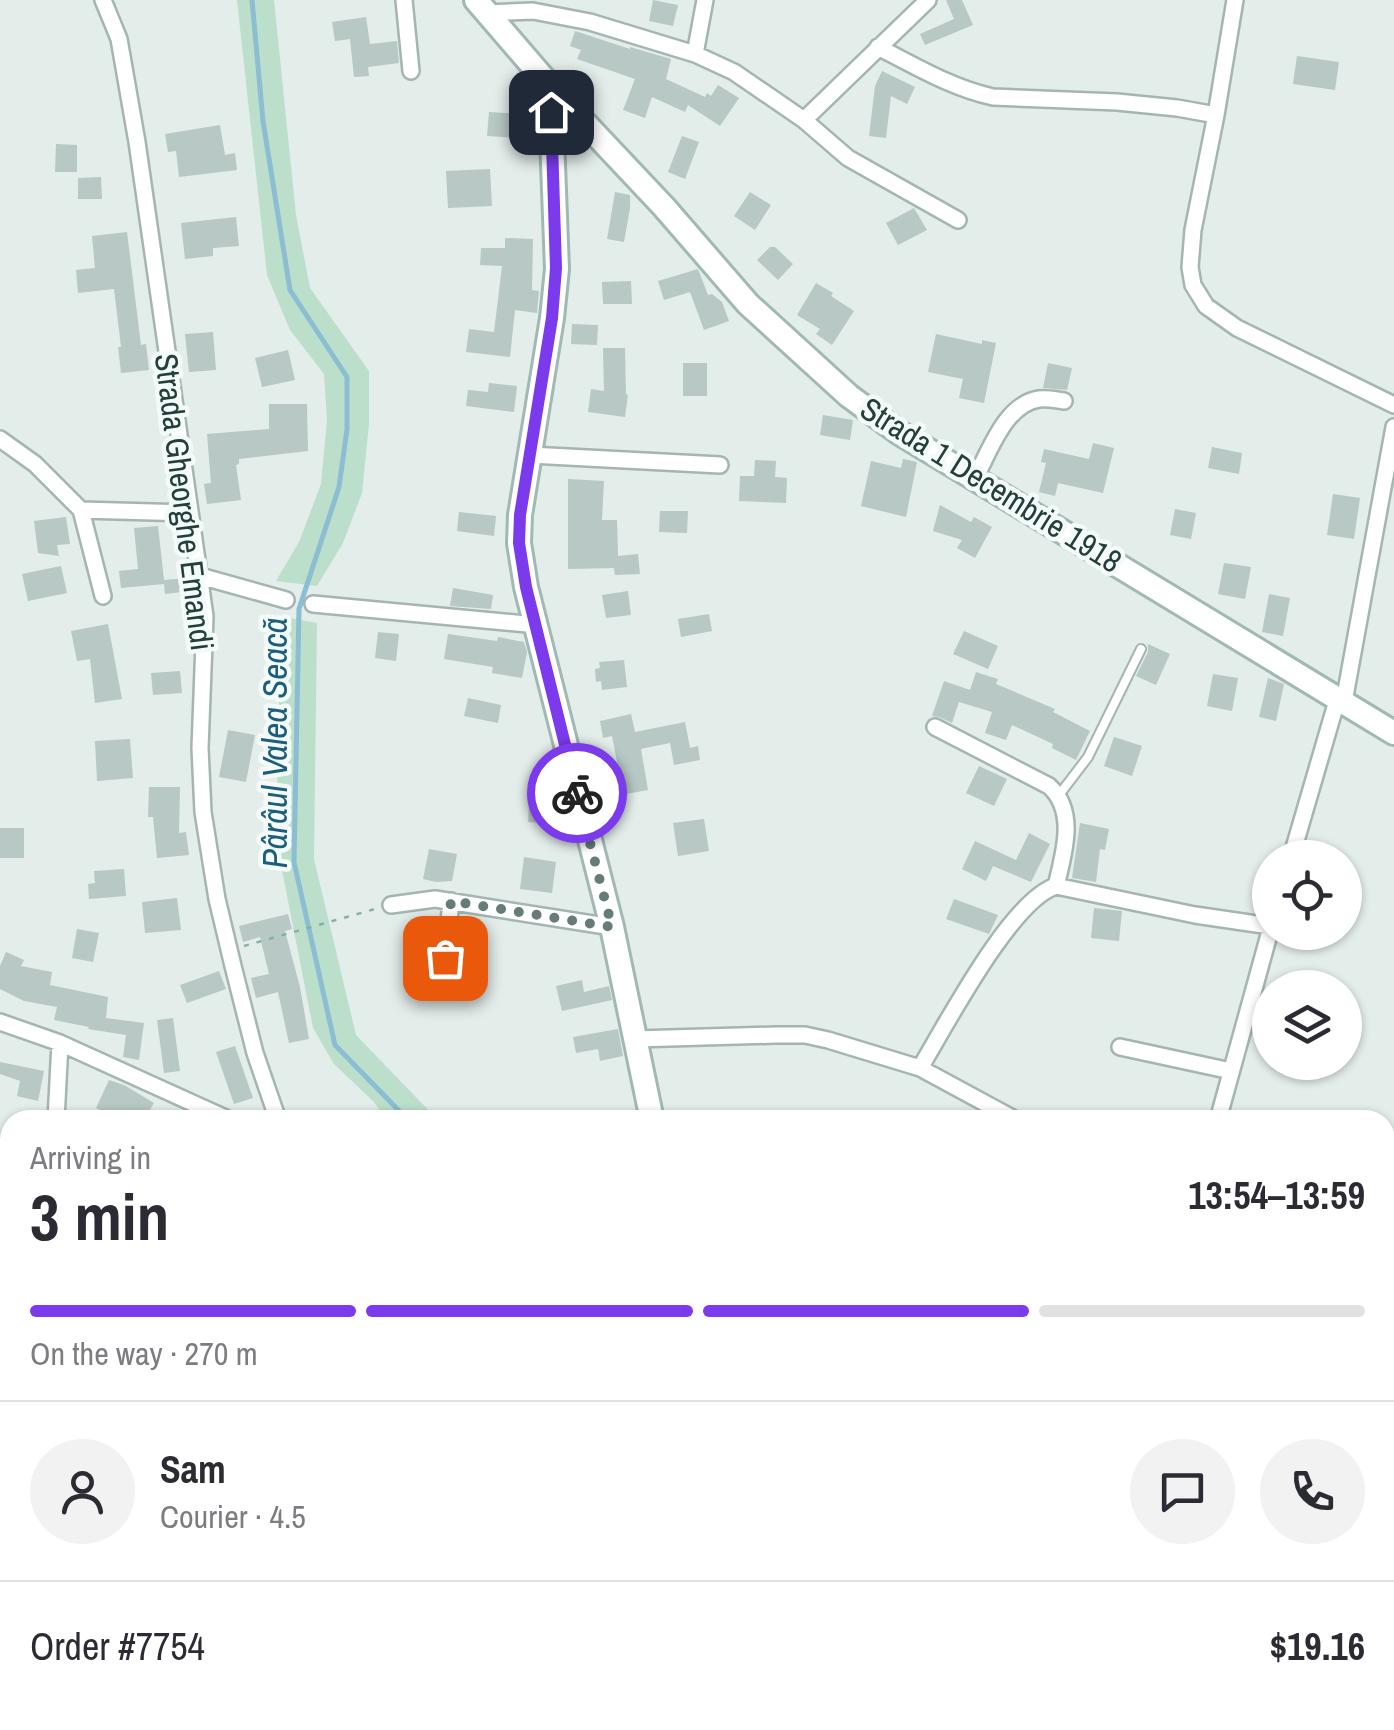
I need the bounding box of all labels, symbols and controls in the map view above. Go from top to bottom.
pin [509,70,594,155]
icon: home [524,85,579,140]
street label: Strada Gheorghe Emandi [145,351,224,653]
street label: Strada 1 Decembrie 1918 [852,387,1130,582]
water label: Pârâul Valea Seacă [251,617,298,869]
courier [527,743,627,843]
icon: bike [550,766,605,821]
map controls [1252,840,1362,1080]
button: locate [1252,840,1362,950]
pin [403,916,488,1001]
icon: bag [418,931,473,986]
button: layers [1252,970,1362,1080]
text: Arriving in [30,1136,151,1179]
text: 13:54–13:59 [1188,1170,1365,1221]
text: 3 min [30,1173,169,1260]
text: On the way · 270 m [30,1332,258,1375]
button: person [30,1439,135,1544]
button: chat [1130,1439,1235,1544]
button: phone [1260,1439,1365,1544]
text: Sam [160,1444,226,1495]
text: Courier · 4.5 [160,1495,306,1538]
text: Order #7754 [30,1621,205,1672]
text: $19.16 [1270,1621,1365,1672]

